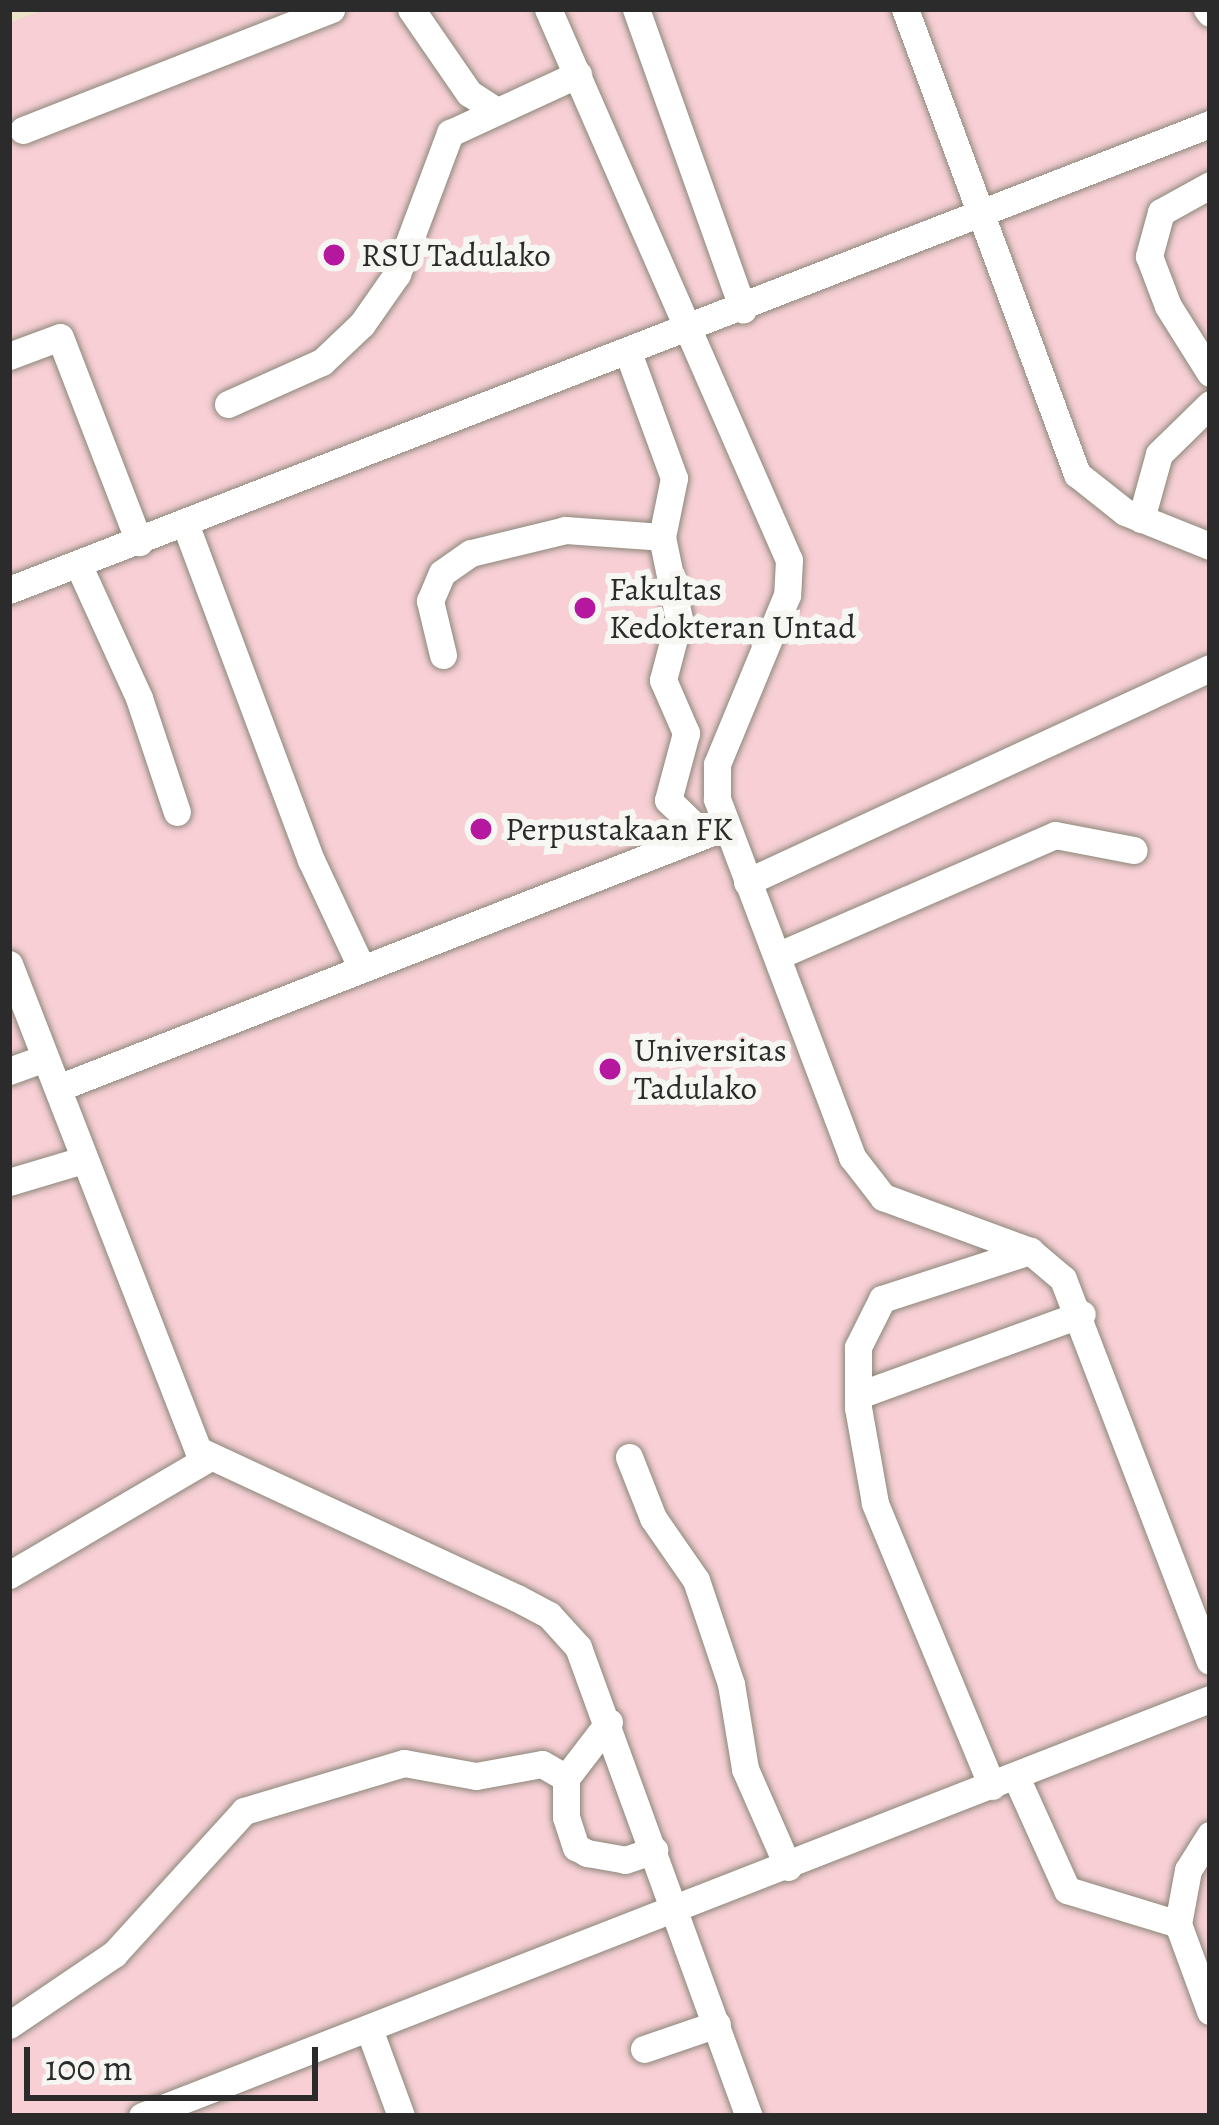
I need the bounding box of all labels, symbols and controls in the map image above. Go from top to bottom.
place label: RSU Tadulako [361,235,551,275]
marker: RSU Tadulako [318,239,350,271]
place label: Fakultas Kedokteran Untad [609,569,856,647]
marker: Fakultas Kedokteran Untad [572,595,598,621]
place label: Perpustakaan FK [505,809,733,849]
marker: Perpustakaan FK [468,816,494,842]
place label: Universitas Tadulako [634,1030,787,1108]
marker: Universitas Tadulako [597,1056,623,1082]
scale bar [30,2023,324,2097]
text: 100 m [45,2043,133,2092]

